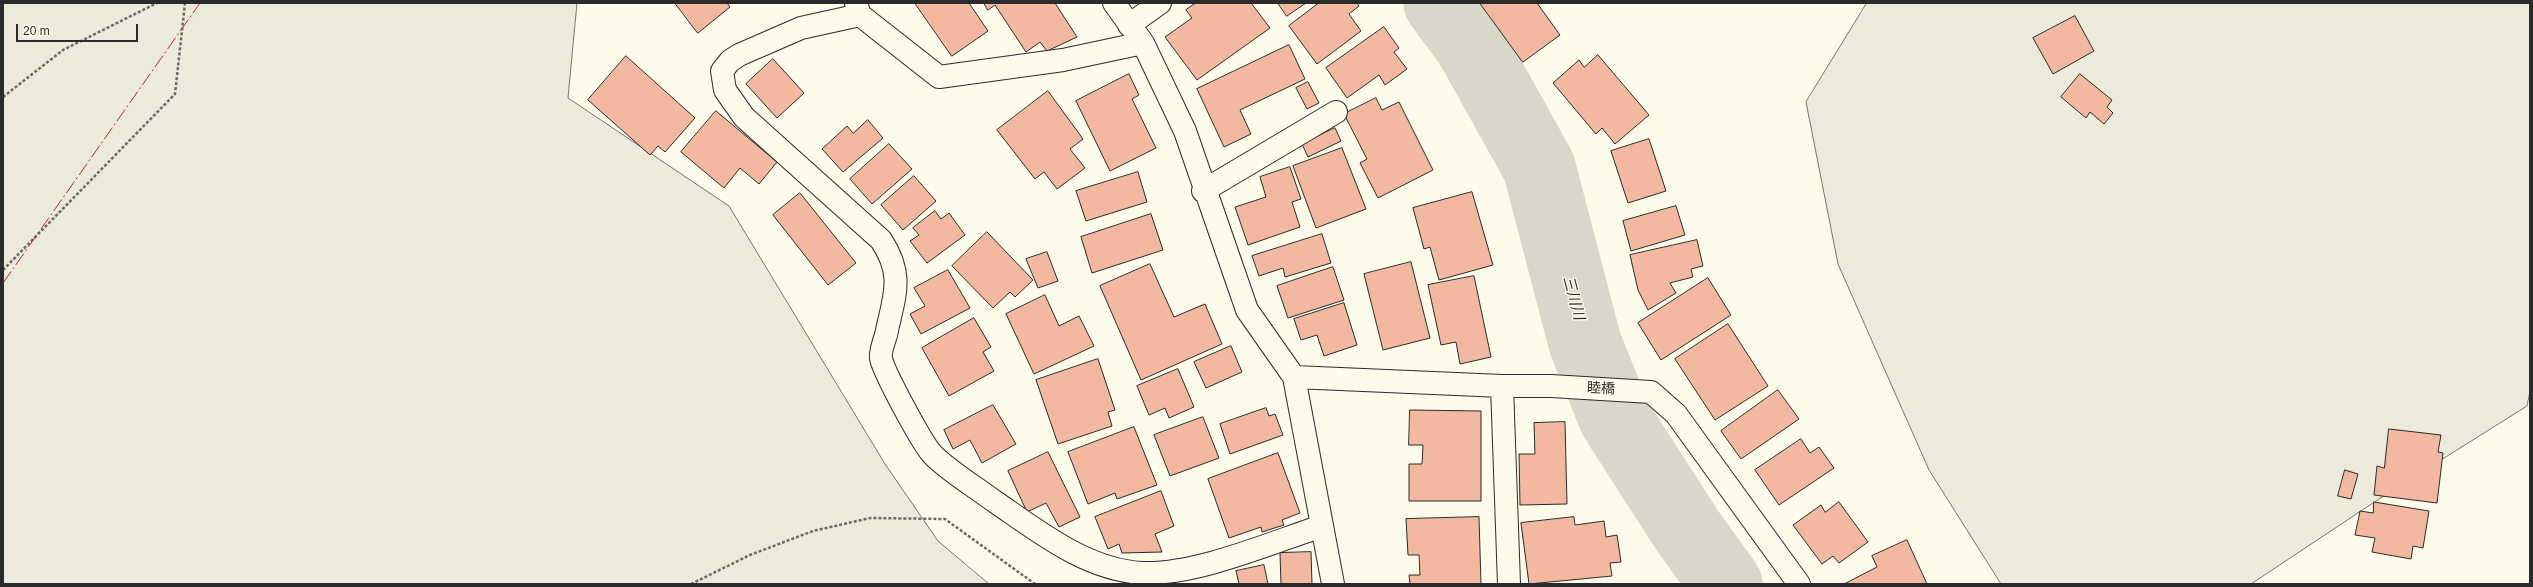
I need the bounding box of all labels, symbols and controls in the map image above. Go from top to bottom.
scale bar [18,16,140,42]
text: 20 m [23,24,50,38]
water label: 三川川 [1558,274,1588,322]
street label: 睦橋 [1587,380,1615,398]

